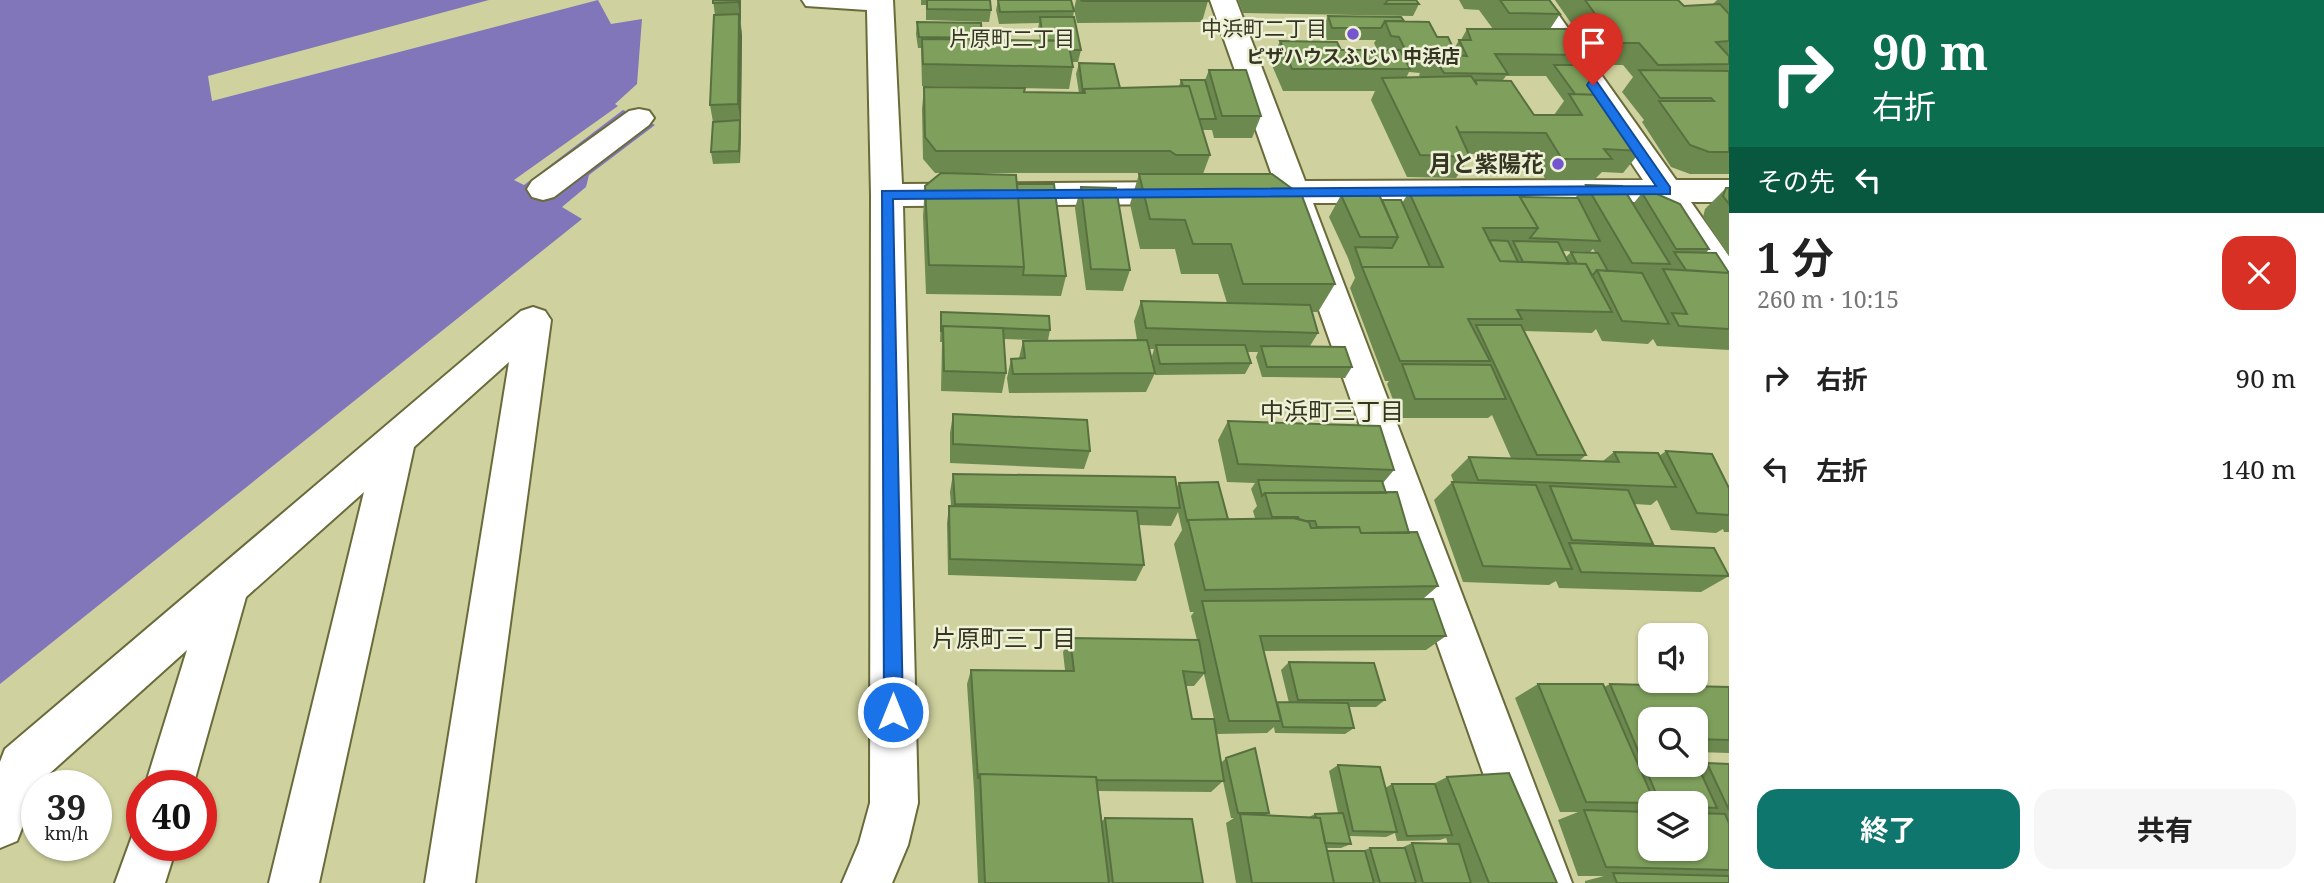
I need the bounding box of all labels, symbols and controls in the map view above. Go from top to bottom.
pin [1563,13,1623,85]
district label: 中浜町二丁目 [1201,14,1327,42]
text: 90 m [1872,18,1988,84]
district label: 片原町二丁目 [949,24,1075,52]
icon: arrive [1574,24,1612,62]
marker: ピザハウスふじい 中浜店 [1345,26,1361,42]
icon: right [1757,28,1848,119]
place label: ピザハウスふじい 中浜店 [1246,43,1460,69]
text: 右折 [1872,84,1936,127]
place label: 月と紫陽花 [1429,147,1544,179]
marker: 月と紫陽花 [1550,156,1566,172]
icon: left [1849,161,1887,199]
text: その先 [1757,163,1835,199]
text: 1 分 [1757,228,1834,285]
button: close [2222,236,2296,310]
text: 260 m · 10:15 [1757,283,1899,315]
icon: right [1757,359,1795,397]
text: 90 m [2236,360,2296,396]
text: 右折 [1816,361,1868,397]
district label: 中浜町三丁目 [1260,394,1404,427]
icon: left [1757,450,1795,488]
text: 140 m [2221,451,2296,487]
text: 左折 [1816,452,1868,488]
district label: 片原町三丁目 [932,621,1076,654]
map controls [1638,623,1708,861]
button: sound [1638,623,1708,693]
position arrow [856,675,930,749]
button: search [1638,707,1708,777]
speed limit sign: 40 [126,770,217,861]
text: 39 [47,783,86,830]
button: 終了 [1757,789,2020,869]
button: 共有 [2034,789,2296,869]
button: layers [1638,791,1708,861]
text: km/h [44,821,89,845]

